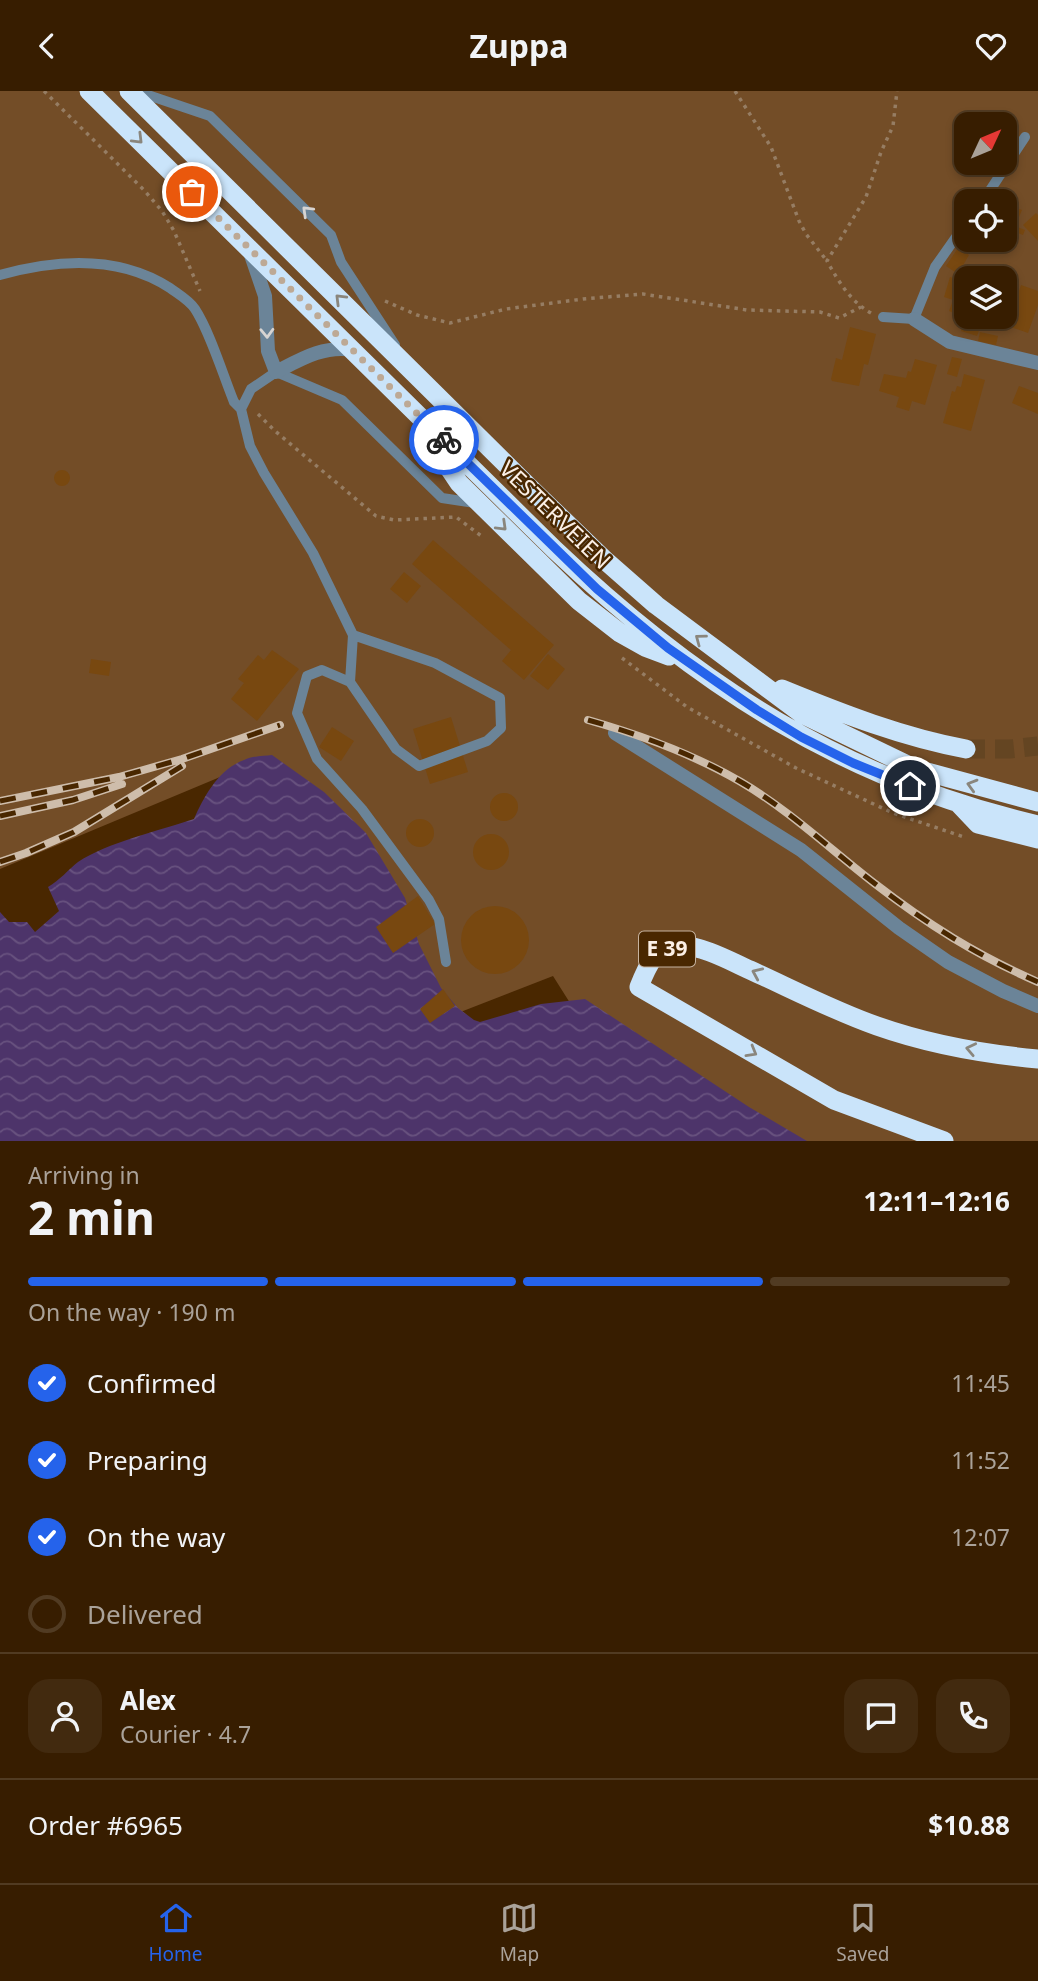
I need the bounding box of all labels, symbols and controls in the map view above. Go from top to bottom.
text: Zuppa [470,24,568,67]
icon: back [28,27,66,65]
icon: heart [972,27,1010,65]
north arrow [954,112,1017,175]
map controls [954,112,1017,329]
one-way arrow [130,130,143,143]
pin [162,162,222,222]
icon: bag [173,173,211,211]
button: locate [954,189,1017,252]
one-way arrow [302,206,315,219]
button: layers [954,266,1017,329]
one-way arrow [335,295,348,308]
one-way arrow [260,328,275,339]
courier [409,405,479,475]
icon: bike [425,421,463,459]
street label: VESTERVEIEN [493,453,619,576]
one-way arrow [494,517,507,530]
one-way arrow [695,634,707,647]
pin [880,756,940,816]
icon: home [891,767,929,805]
one-way arrow [966,778,978,793]
road number: E 39 [639,931,695,967]
one-way arrow [752,967,764,981]
one-way arrow [965,1043,977,1057]
one-way arrow [744,1044,757,1057]
text: Arriving in [28,1159,140,1191]
text: 12:11–12:16 [863,1183,1010,1219]
text: 2 min [28,1186,155,1248]
text: On the way · 190 m [28,1296,235,1328]
icon: check [28,1364,66,1402]
text: Confirmed [87,1365,217,1401]
text: 11:45 [951,1367,1010,1399]
icon: check [28,1441,66,1479]
text: Preparing [87,1442,208,1478]
text: 11:52 [951,1444,1010,1476]
icon: check [28,1518,66,1556]
text: On the way [87,1519,225,1555]
text: 12:07 [951,1521,1010,1553]
text: Delivered [87,1596,203,1632]
button: person [28,1679,102,1753]
button: chat [844,1679,918,1753]
button: phone [936,1679,1010,1753]
text: Alex [120,1682,176,1718]
text: Courier · 4.7 [120,1718,251,1750]
text: Order #6965 [28,1807,183,1843]
text: $10.88 [928,1807,1010,1843]
tab: Home [149,1899,203,1967]
tab: Map [500,1899,539,1967]
tab: Saved [836,1899,889,1967]

